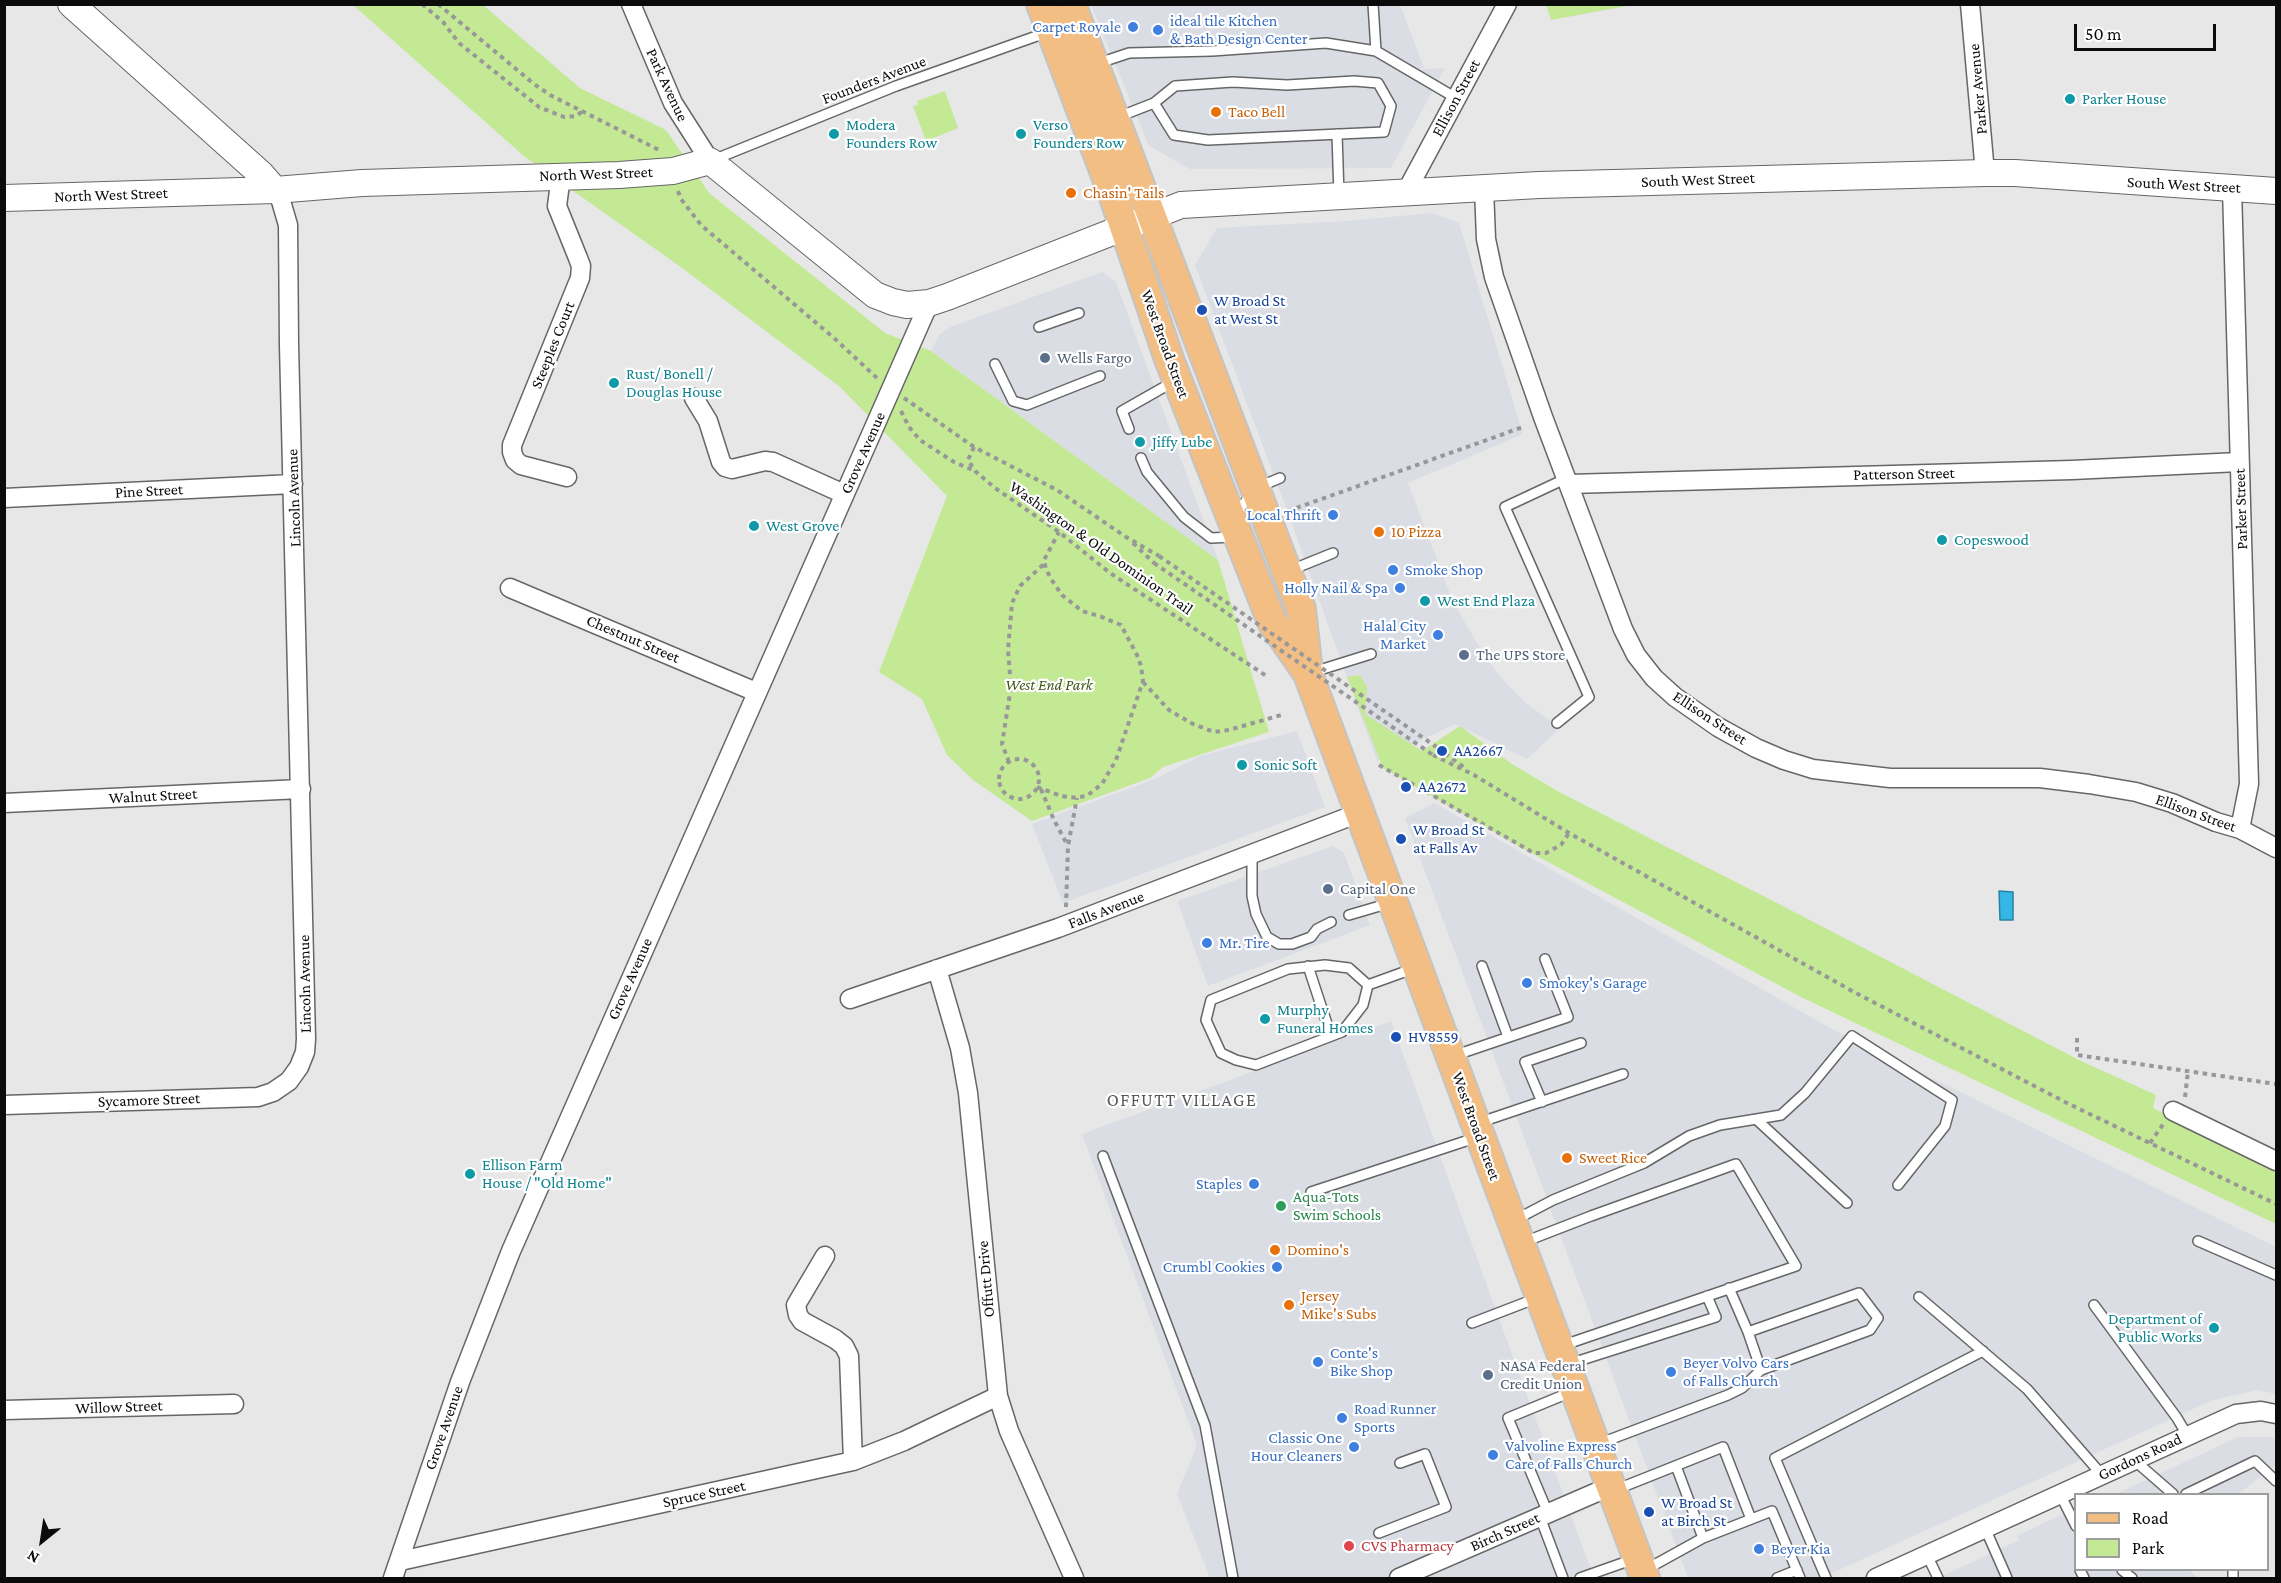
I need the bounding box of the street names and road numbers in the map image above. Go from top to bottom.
street label: Parker Avenue [1964,43,1992,135]
street label: Park Avenue [642,45,692,125]
street label: Founders Avenue [819,51,929,109]
street label: Ellison Street [1428,56,1484,140]
street label: North West Street [539,162,653,186]
street label: South West Street [1641,168,1755,192]
street label: South West Street [2127,172,2241,198]
street label: North West Street [54,183,168,207]
street label: West Broad Street [1136,287,1194,401]
street label: Steeples Court [527,299,579,391]
street label: Grove Avenue [836,409,890,497]
street label: Lincoln Avenue [283,449,305,547]
street label: Patterson Street [1853,464,1955,484]
street label: Parker Street [2230,468,2252,550]
street label: Washington & Old Dominion Trail [1005,477,1197,619]
street label: Pine Street [114,480,184,502]
street label: Chestnut Street [583,611,683,667]
street label: Ellison Street [1669,687,1751,749]
street label: Walnut Street [108,784,198,808]
street label: Ellison Street [2153,790,2239,836]
street label: Falls Avenue [1065,887,1147,933]
street label: Lincoln Avenue [295,935,315,1033]
street label: Grove Avenue [603,935,657,1023]
street label: West Broad Street [1447,1069,1505,1183]
street label: Sycamore Street [98,1089,200,1111]
street label: Offutt Drive [973,1240,999,1318]
street label: Grove Avenue [421,1383,467,1473]
street label: Willow Street [75,1396,163,1418]
street label: Gordons Road [2095,1429,2185,1485]
street label: Spruce Street [661,1476,747,1512]
street label: Birch Street [1467,1508,1543,1556]

